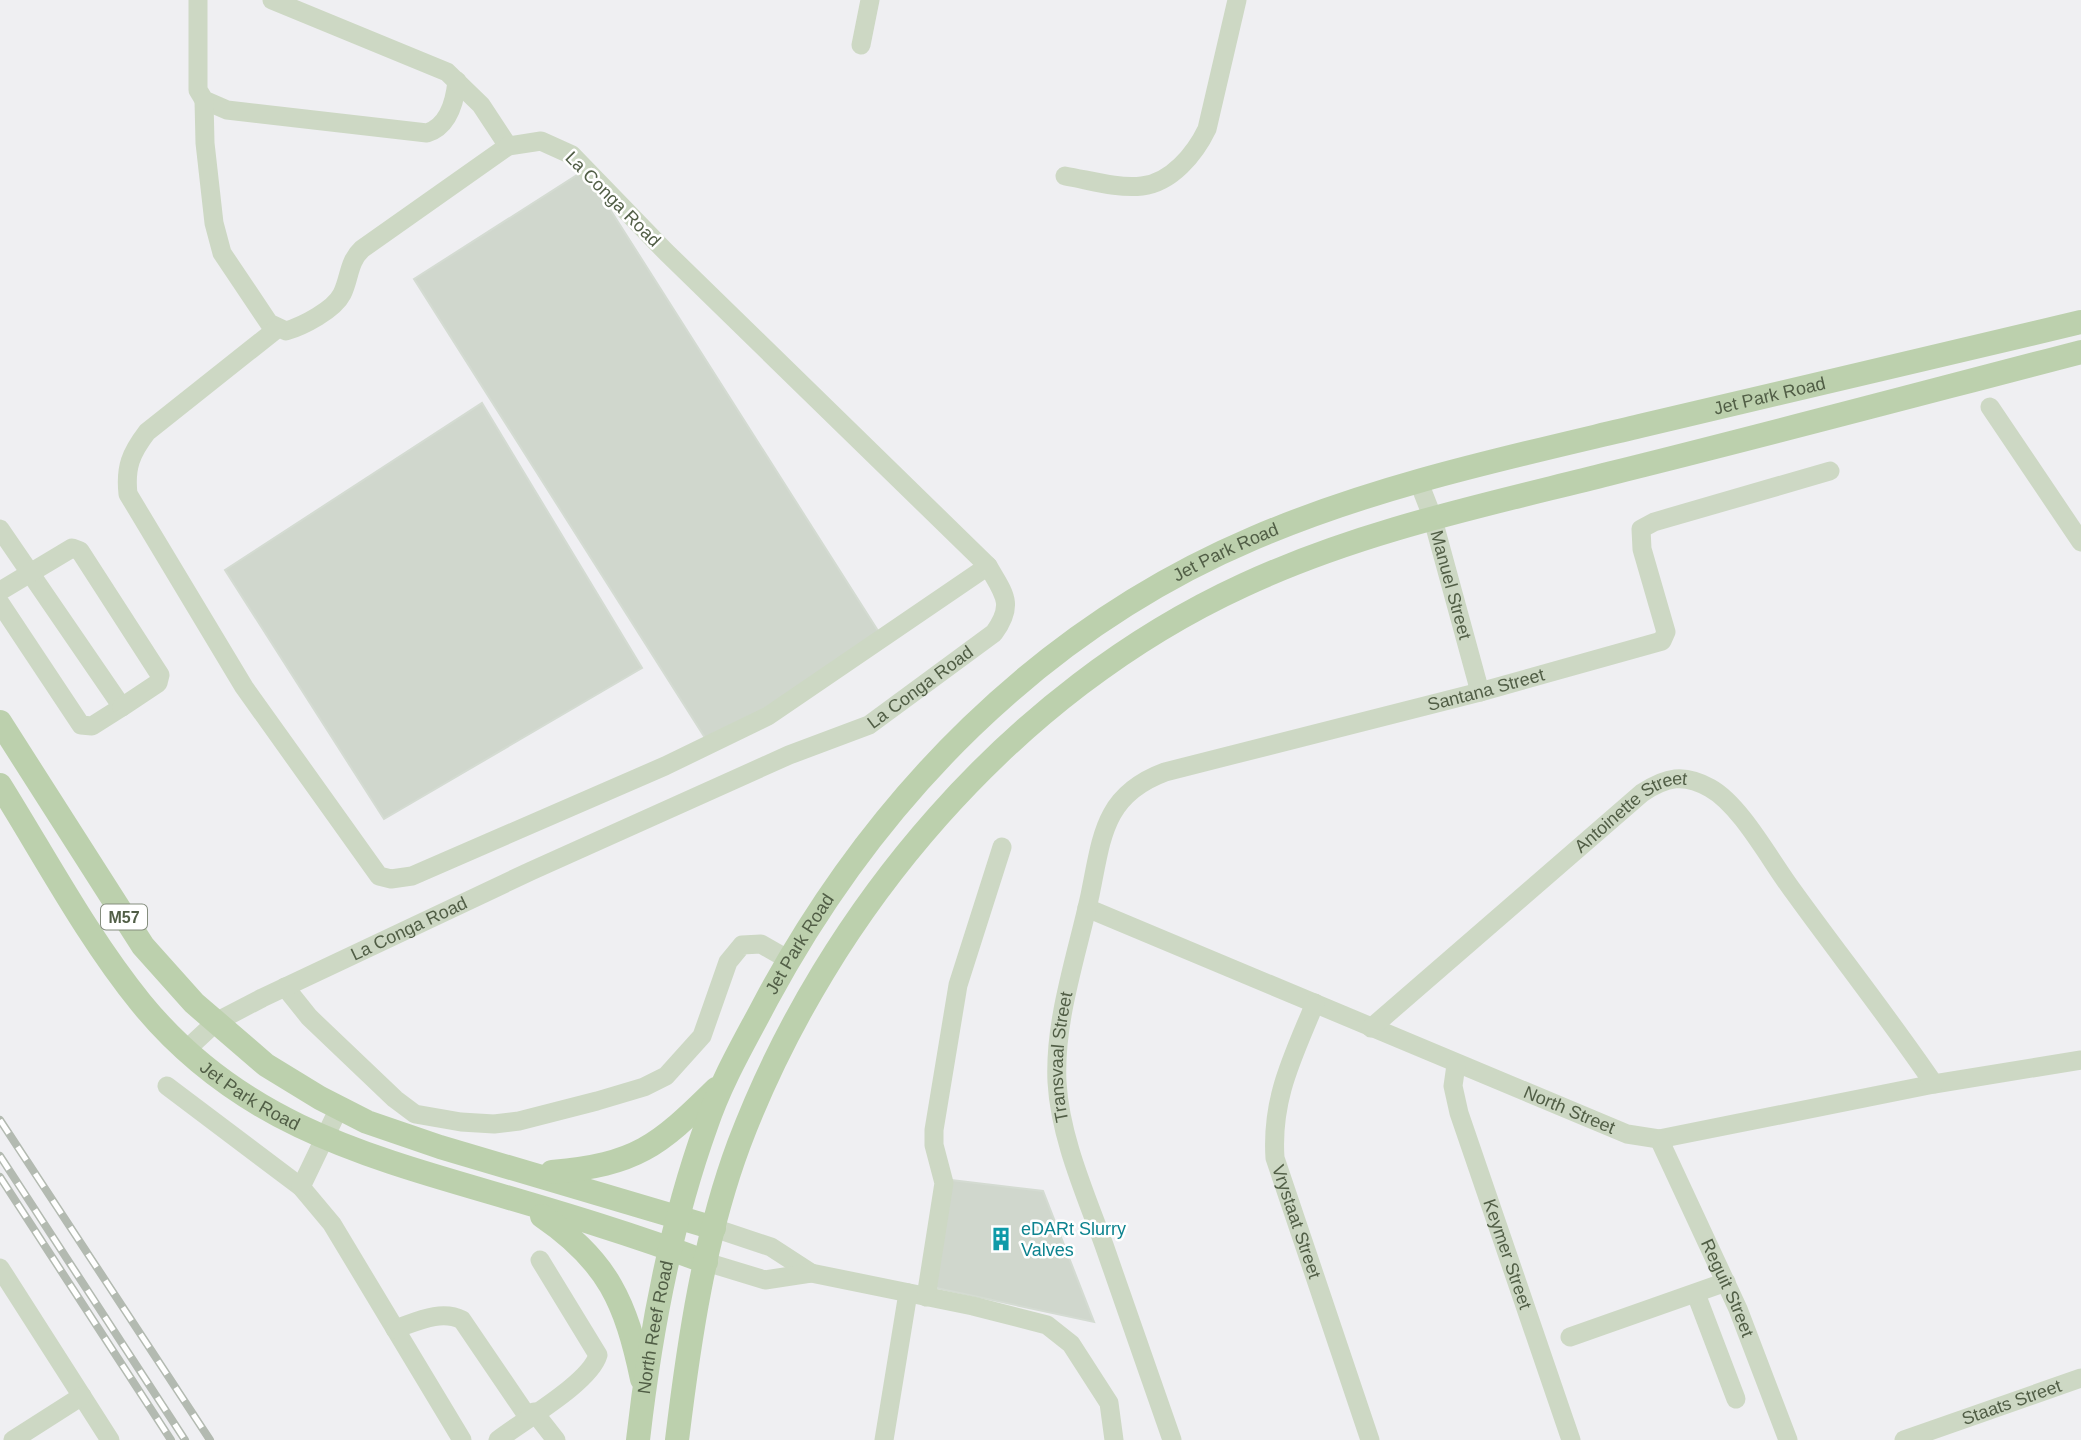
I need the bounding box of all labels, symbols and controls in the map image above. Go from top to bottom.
street label: La Conga Road [561,147,665,251]
street label: Jet Park Road [1712,373,1827,419]
street label: Jet Park Road [1169,519,1281,585]
street label: Manuel Street [1426,528,1475,642]
street label: La Conga Road [864,642,977,733]
street label: Santana Street [1425,664,1547,715]
street label: Antoinette Street [1571,768,1688,857]
street label: Jet Park Road [762,890,838,998]
street label: La Conga Road [348,893,470,965]
road number: M57 [101,904,147,930]
street label: Transvaal Street [1047,990,1076,1124]
street label: Jet Park Road [196,1057,303,1134]
street label: North Street [1521,1082,1618,1138]
street label: Vrystaat Street [1268,1162,1325,1281]
street label: Keymer Street [1479,1196,1535,1312]
place label: eDARt Slurry Valves [1021,1219,1126,1260]
building icon: eDARt Slurry Valves [987,1225,1015,1253]
street label: Reguit Street [1697,1236,1758,1340]
street label: North Reef Road [634,1259,677,1395]
street label: Staats Street [1959,1376,2064,1429]

